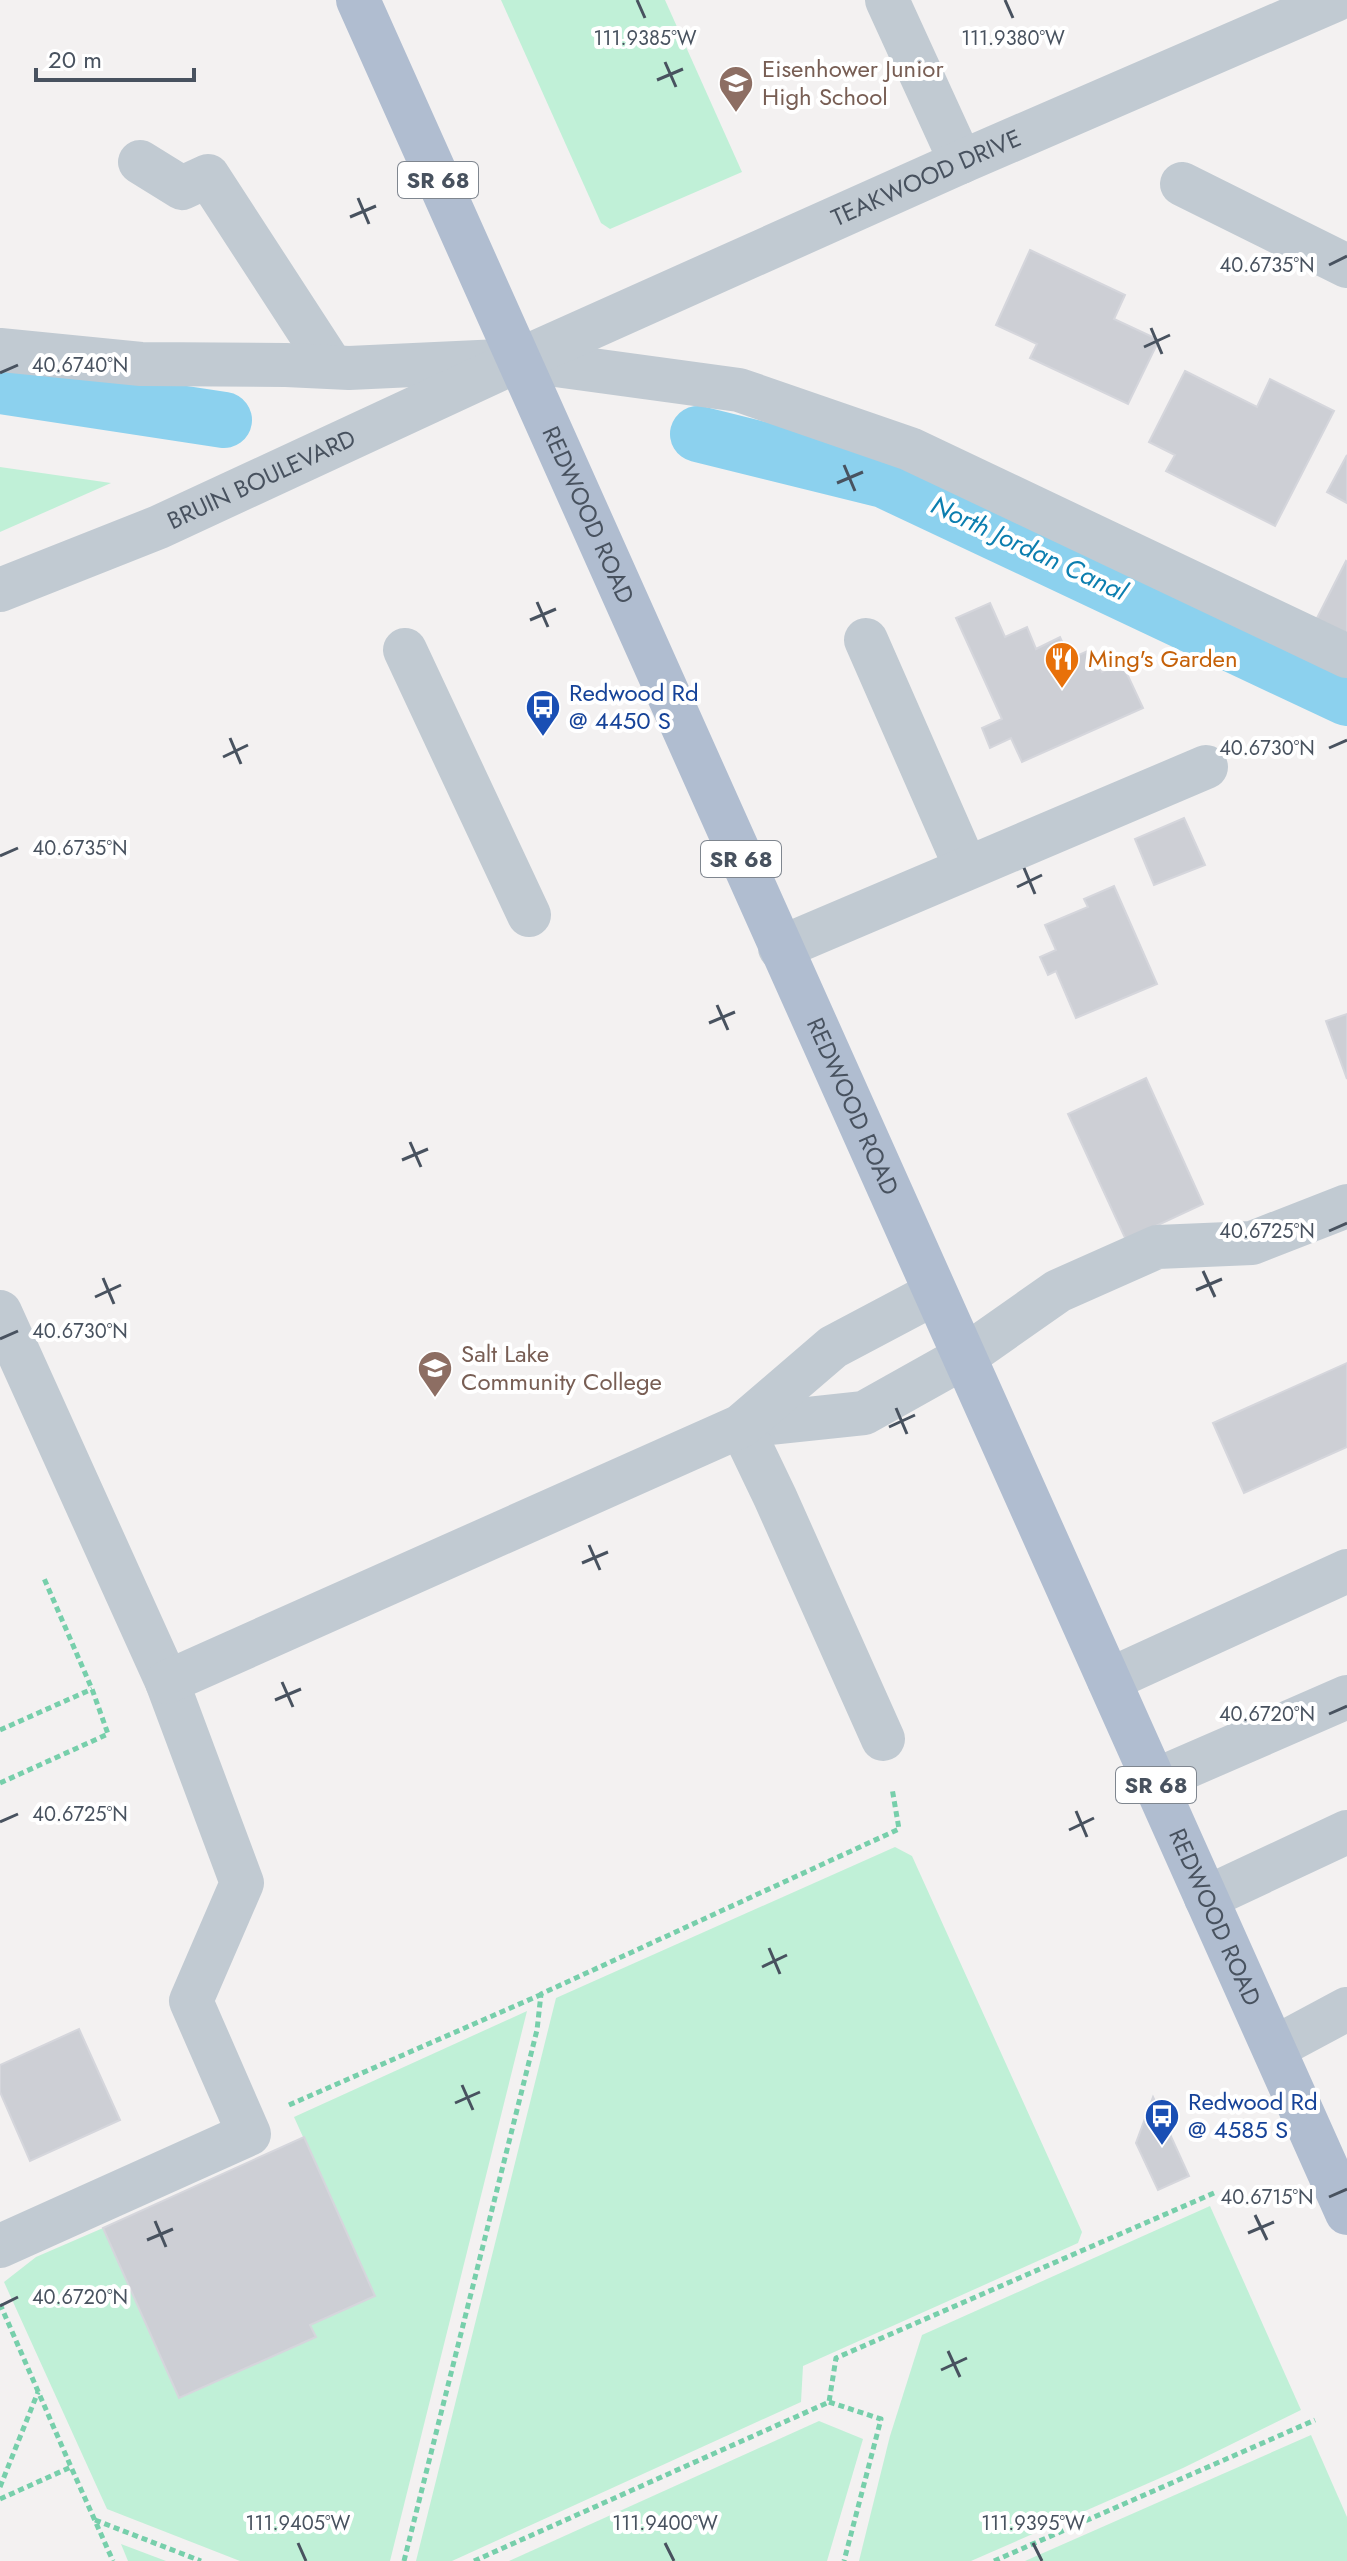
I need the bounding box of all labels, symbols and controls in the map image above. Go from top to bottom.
text: 111.9385°W [594,24,697,53]
text: 111.9380°W [961,24,1065,53]
scale bar [36,32,194,82]
text: 20 m [48,42,102,77]
place label: Eisenhower Junior High School [762,51,944,114]
school or university icon: Eisenhower Junior High School [717,64,755,114]
street label: TEAKWOOD DRIVE [826,120,1026,235]
road number: SR 68 [398,162,478,198]
text: 40.6735°N [1220,251,1314,280]
text: 40.6740°N [32,351,128,380]
street label: BRUIN BOULEVARD [161,420,361,538]
street label: REDWOOD ROAD [534,420,644,609]
water label: North Jordan Canal [925,486,1134,611]
restaurant icon: Ming's Garden [1043,640,1081,690]
place label: Ming's Garden [1088,641,1238,676]
place label: Redwood Rd @ 4450 S [569,675,699,738]
bus stop icon: Redwood Rd @ 4450 S [524,688,562,738]
text: 40.6730°N [1219,734,1315,763]
text: 40.6735°N [33,834,127,863]
road number: SR 68 [701,841,781,877]
street label: REDWOOD ROAD [798,1012,908,1201]
text: 40.6725°N [1219,1217,1315,1246]
text: 40.6730°N [32,1317,128,1346]
place label: Salt Lake Community College [461,1336,662,1399]
school or university icon: Salt Lake Community College [416,1349,454,1399]
text: 40.6720°N [1219,1700,1315,1729]
road number: SR 68 [1116,1767,1196,1803]
text: 40.6725°N [32,1800,128,1829]
street label: REDWOOD ROAD [1160,1823,1270,2011]
place label: Redwood Rd @ 4585 S [1188,2084,1318,2147]
bus stop icon: Redwood Rd @ 4585 S [1143,2097,1181,2147]
text: 40.6715°N [1220,2183,1314,2212]
text: 40.6720°N [32,2283,128,2312]
text: 111.9405°W [246,2509,351,2538]
text: 111.9400°W [612,2509,718,2538]
text: 111.9395°W [981,2509,1085,2538]

